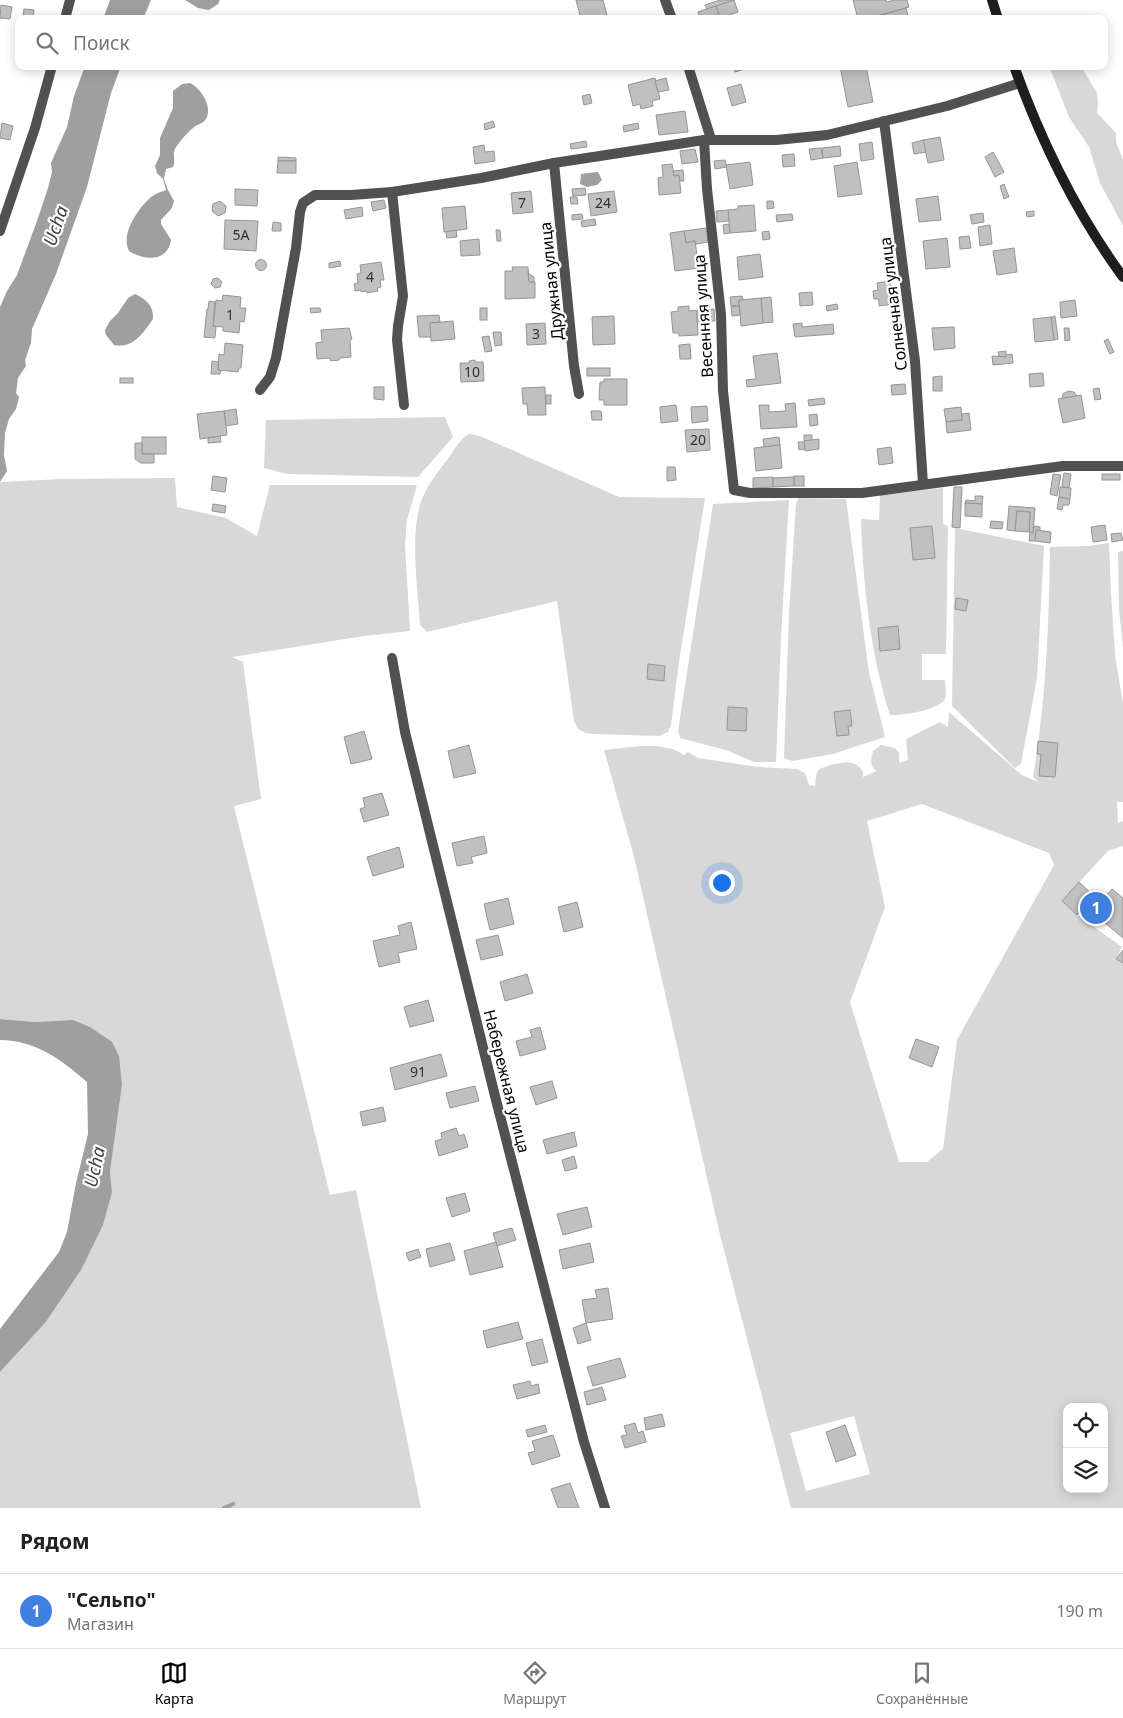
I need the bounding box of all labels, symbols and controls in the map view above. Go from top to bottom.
search box [15,15,1108,70]
icon: search [33,29,61,57]
text: Поиск [73,30,129,56]
house number: 7 [518,193,526,212]
house number: 24 [595,193,611,212]
water label: Ucha [37,202,73,249]
street label: Дружная улица [534,221,568,341]
house number: 5А [233,225,250,244]
street label: Солнечная улица [874,236,912,372]
street label: Весенняя улица [688,254,718,378]
house number: 4 [366,267,374,286]
house number: 1 [226,305,234,324]
house number: 3 [532,324,540,343]
house number: 10 [464,362,480,381]
house number: 20 [690,430,706,449]
your location [709,870,735,896]
pin: 1 [1080,889,1112,927]
street label: Набережная улица [479,1007,535,1155]
house number: 91 [410,1062,426,1081]
water label: Ucha [78,1144,110,1189]
map controls [1063,1403,1108,1493]
button: locate [1063,1403,1108,1448]
button: layers [1063,1448,1108,1493]
text: Рядом [20,1527,90,1555]
text: "Сельпо" [67,1587,156,1613]
text: 1 [31,1600,41,1622]
text: 190 m [1056,1600,1103,1622]
text: Магазин [67,1613,134,1635]
tab: Карта [155,1659,194,1708]
tab: Маршрут [503,1659,566,1708]
tab: Сохранённые [876,1659,968,1708]

